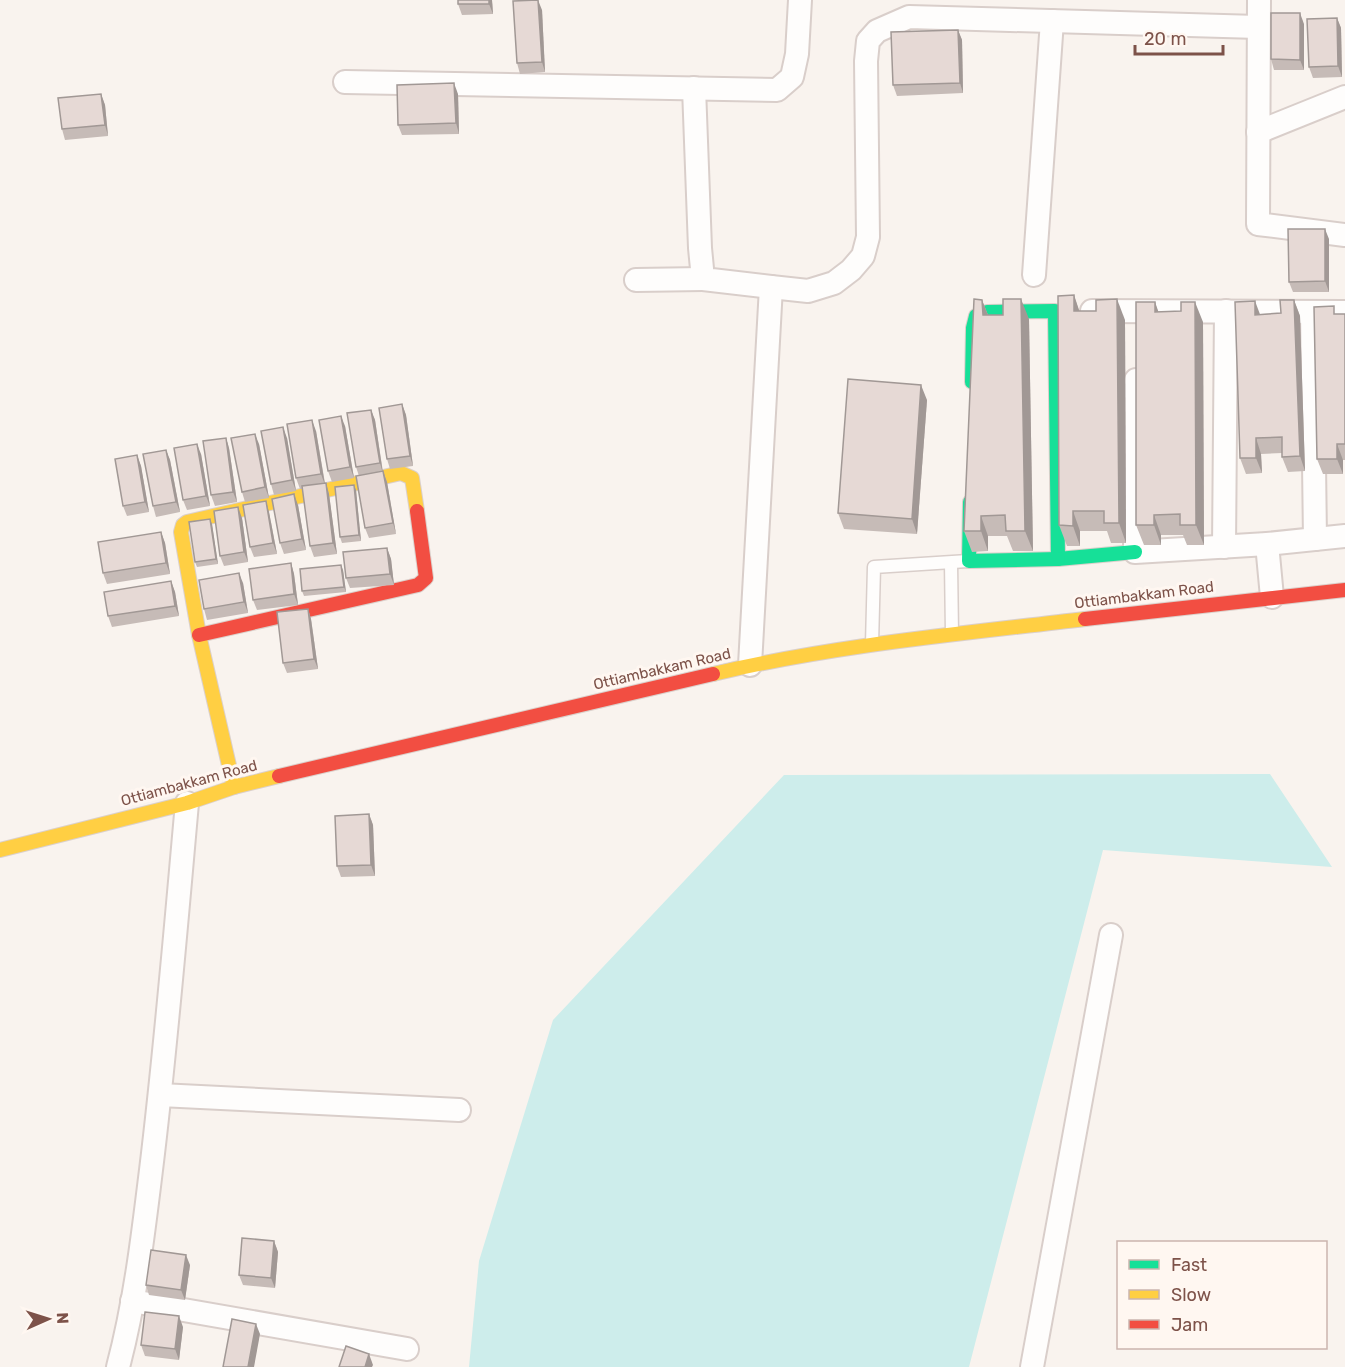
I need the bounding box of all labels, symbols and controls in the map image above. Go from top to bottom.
scale bar [1135,18,1224,56]
text: 20 m [1144,28,1186,50]
street label: Ottiambakkam Road [1073,578,1215,612]
street label: Ottiambakkam Road [592,644,732,694]
street label: Ottiambakkam Road [119,756,259,810]
legend [1117,1241,1327,1349]
text: Fast [1171,1254,1207,1276]
text: Slow [1171,1284,1211,1306]
north arrow [18,1289,78,1349]
text: N [53,1312,72,1324]
text: Jam [1171,1314,1208,1336]

